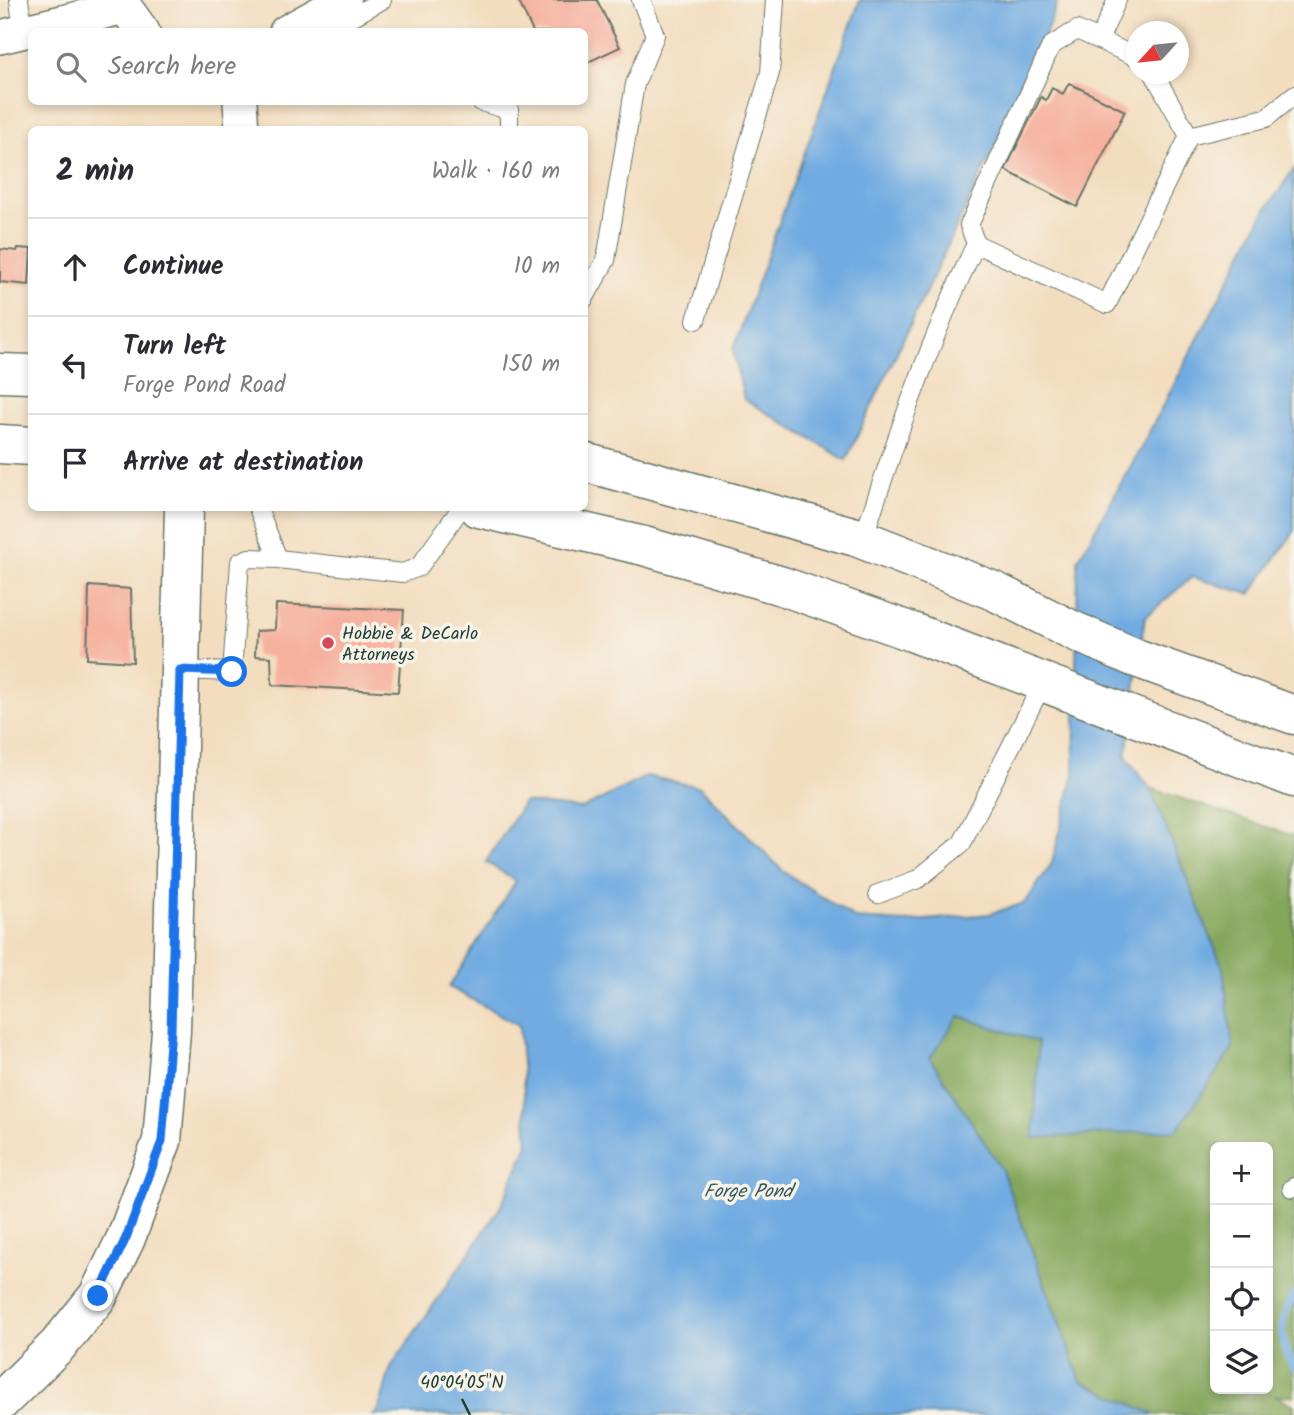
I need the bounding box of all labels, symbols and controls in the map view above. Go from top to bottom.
north arrow [1126,21,1189,84]
search box [28,28,588,105]
text: Search here [108,46,236,88]
icon: search [52,48,90,86]
text: 2 min [56,148,134,196]
text: Walk · 160 m [432,154,560,190]
text: Continue [123,246,224,288]
icon: ahead [56,248,94,286]
text: 10 m [514,249,560,285]
text: Turn left [123,326,226,368]
icon: left [56,346,94,384]
text: 150 m [501,347,560,383]
text: Forge Pond Road [123,368,286,404]
text: Arrive at destination [123,442,363,484]
icon: arrive [56,444,94,482]
place label: Hobbie & DeCarlo Attorneys [342,620,478,670]
marker: Hobbie & DeCarlo Attorneys [320,635,336,651]
route start [216,656,247,687]
map controls [1210,1142,1273,1394]
button: + [1210,1142,1273,1205]
water label: Forge Pond [704,1177,797,1207]
button: − [1210,1205,1273,1268]
button: locate [1210,1268,1273,1331]
route end [82,1280,113,1311]
button: layers [1210,1331,1273,1394]
text: 40°04'05"N [420,1369,504,1398]

